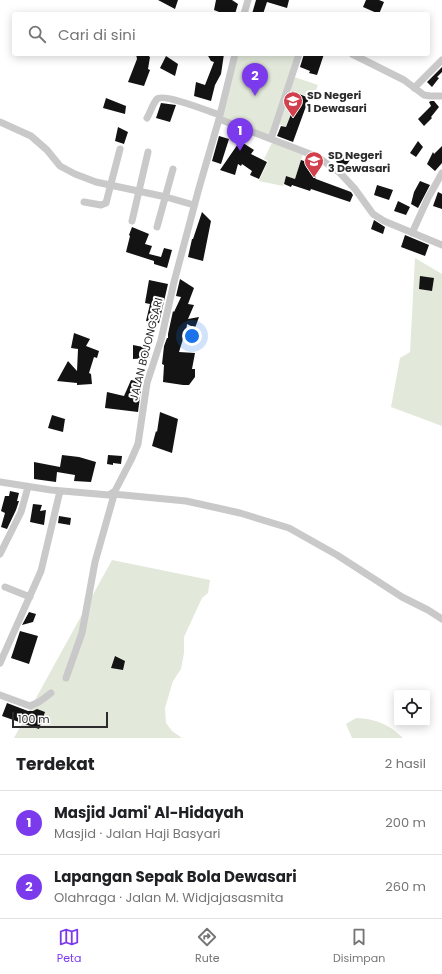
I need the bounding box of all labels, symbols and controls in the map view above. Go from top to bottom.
search box [12,12,430,56]
icon: search [26,23,48,45]
text: Cari di sini [58,24,136,45]
pin: 2 [242,63,268,96]
place label: SD Negeri 1 Dewasari [307,87,367,116]
school or university icon: SD Negeri 1 Dewasari [282,90,304,118]
pin: 1 [227,118,253,151]
place label: SD Negeri 3 Dewasari [328,147,390,176]
school or university icon: SD Negeri 3 Dewasari [303,150,325,178]
street label: JALAN BOJONGSARI [125,296,167,402]
your location [182,326,202,346]
map controls [394,690,430,726]
button: locate [394,690,430,726]
scale bar [12,710,108,729]
text: 100 m [18,711,50,727]
text: Terdekat [16,752,95,776]
text: 2 hasil [385,754,426,773]
text: Masjid Jami' Al-Hidayah [54,802,244,823]
text: 1 [27,813,31,832]
text: 200 m [385,813,426,832]
text: Masjid · Jalan Haji Basyari [54,824,221,843]
text: Lapangan Sepak Bola Dewasari [54,866,297,887]
text: 2 [25,877,33,896]
text: 260 m [385,877,426,896]
text: Olahraga · Jalan M. Widjajasasmita [54,888,283,907]
tab: Peta [57,926,81,967]
tab: Rute [195,926,220,967]
tab: Disimpan [333,926,385,967]

